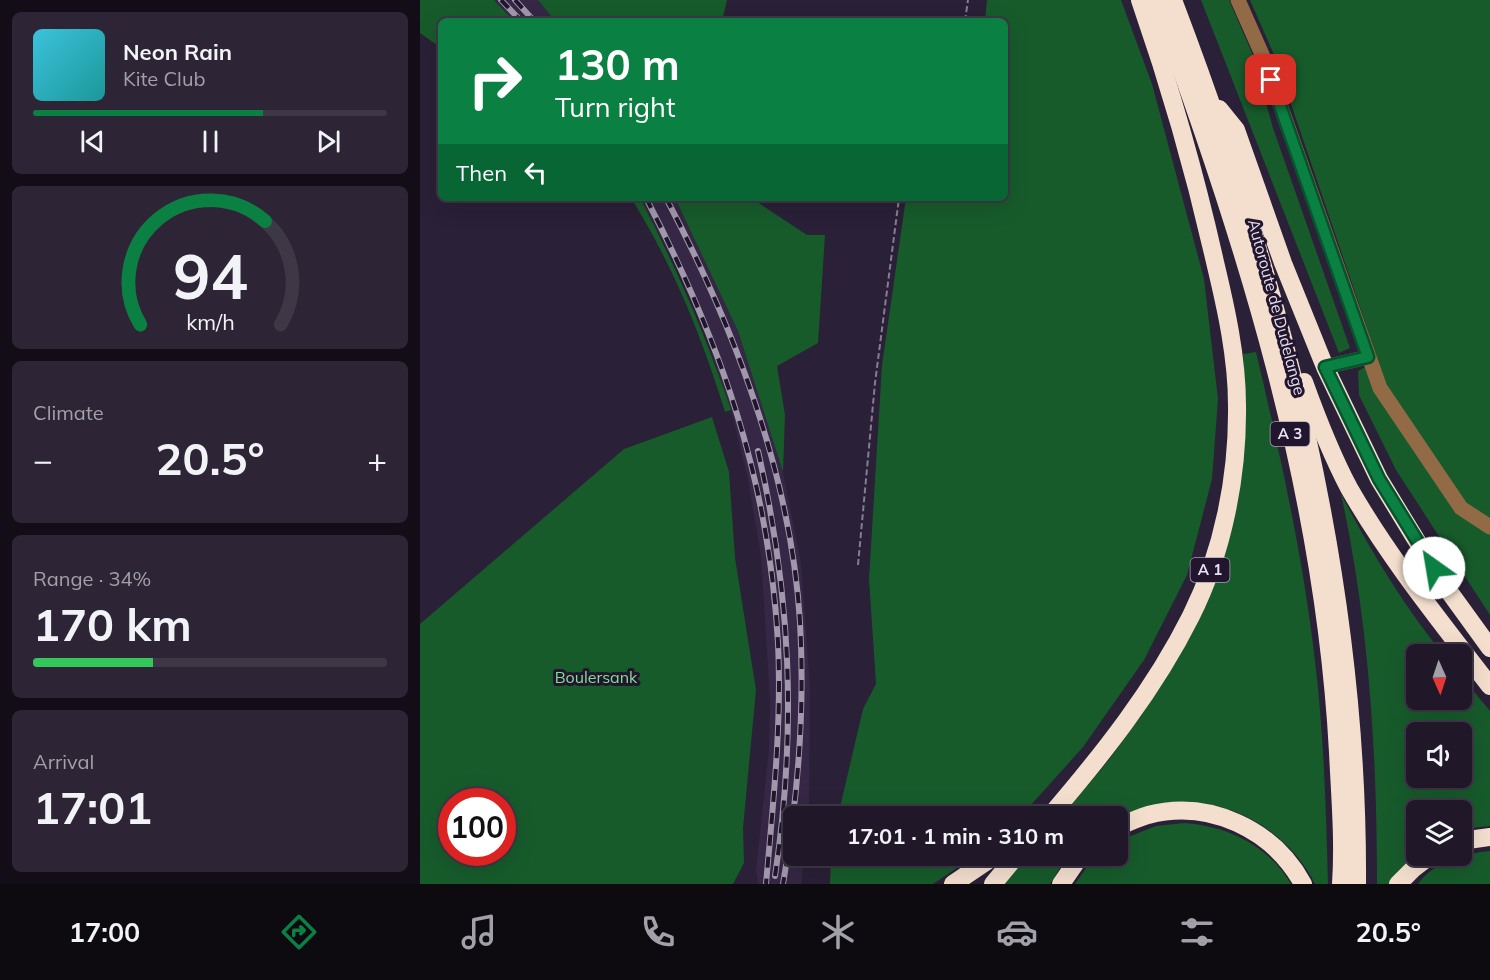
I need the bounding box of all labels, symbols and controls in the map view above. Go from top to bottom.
text: Neon Rain [123,38,232,66]
text: 130 m [555,38,680,91]
icon: right [456,42,534,120]
pin [1245,54,1296,105]
icon: arrive [1254,63,1287,96]
text: Kite Club [123,66,205,91]
text: Turn right [555,90,675,124]
icon: previous [76,125,109,158]
icon: pause [194,125,227,158]
icon: next [312,125,345,158]
icon: left [519,156,552,189]
text: Then [456,159,507,187]
street label: Autoroute de Dudelange [1244,217,1310,397]
text: 94 [173,236,247,315]
text: km/h [186,308,234,335]
text: Climate [33,400,104,425]
road number: A 3 [1270,422,1310,446]
text: 20.5° [155,430,265,486]
text: − [33,439,53,480]
text: + [367,439,387,480]
position arrow [1402,536,1466,600]
road number: A 1 [1190,558,1230,582]
text: Range · 34% [33,566,151,591]
text: 170 km [33,596,192,652]
north arrow [1406,644,1472,710]
map controls [1406,644,1472,866]
park label: Boulersank [555,667,638,687]
button: sound [1406,722,1472,788]
text: Arrival [33,749,94,774]
text: 17:01 [33,779,152,835]
speed limit sign: 100 [438,788,516,866]
button: layers [1406,800,1472,866]
text: 17:01 · 1 min · 310 m [847,822,1064,850]
icon: directions [278,911,320,953]
icon: music [458,911,500,953]
icon: phone [637,911,679,953]
icon: climate [817,911,859,953]
icon: car [996,911,1038,953]
icon: filters [1176,911,1218,953]
text: 17:00 [69,915,140,949]
text: 20.5° [1356,915,1421,949]

